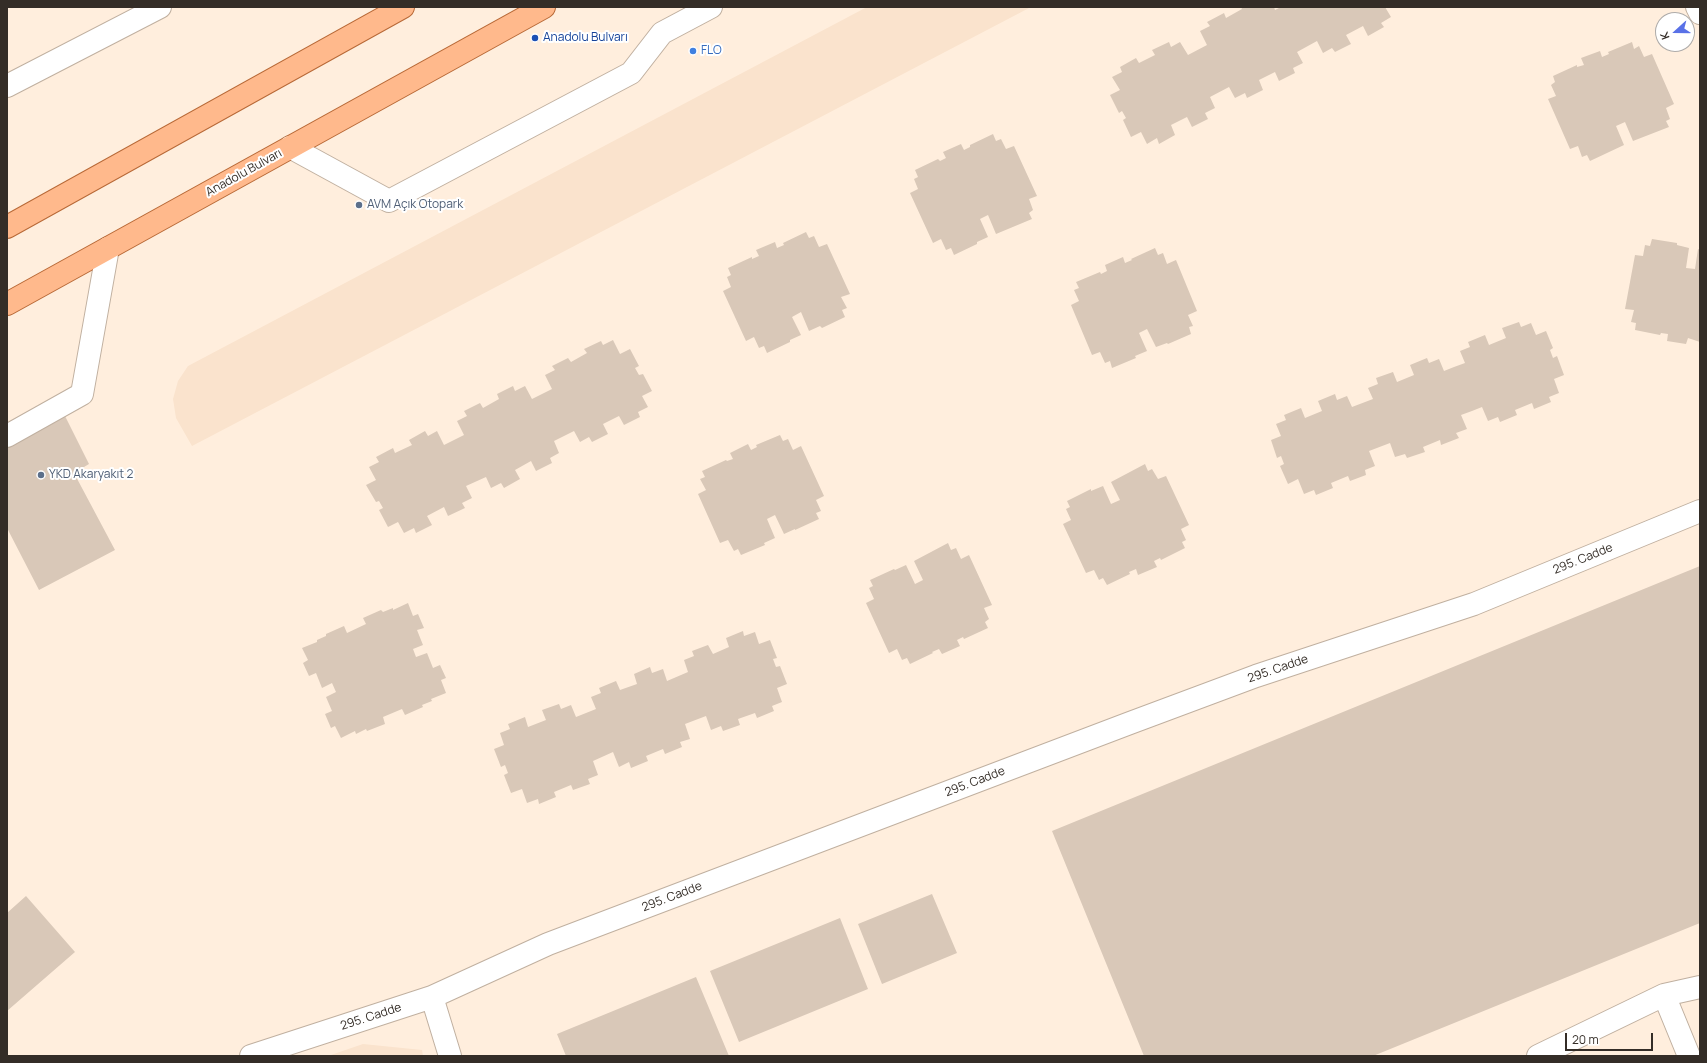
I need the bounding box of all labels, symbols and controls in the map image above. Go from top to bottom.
north arrow [1655,12,1695,52]
text: K [1656,30,1673,42]
place label: Anadolu Bulvarı [543,31,628,45]
marker: Anadolu Bulvarı [530,33,540,43]
place label: FLO [701,44,722,58]
marker: FLO [688,46,698,56]
street label: Anadolu Bulvarı [203,146,285,200]
place label: AVM Açık Otopark [367,198,463,212]
marker: AVM Açık Otopark [354,200,364,210]
place label: YKD Akaryakıt 2 [49,468,133,482]
marker: YKD Akaryakıt 2 [36,470,46,480]
street label: 295. Cadde [1551,540,1615,578]
street label: 295. Cadde [1246,652,1310,686]
street label: 295. Cadde [943,764,1007,800]
street label: 295. Cadde [640,879,704,915]
street label: 295. Cadde [339,1000,403,1034]
scale bar [1567,1025,1655,1051]
text: 20 m [1572,1031,1599,1048]

